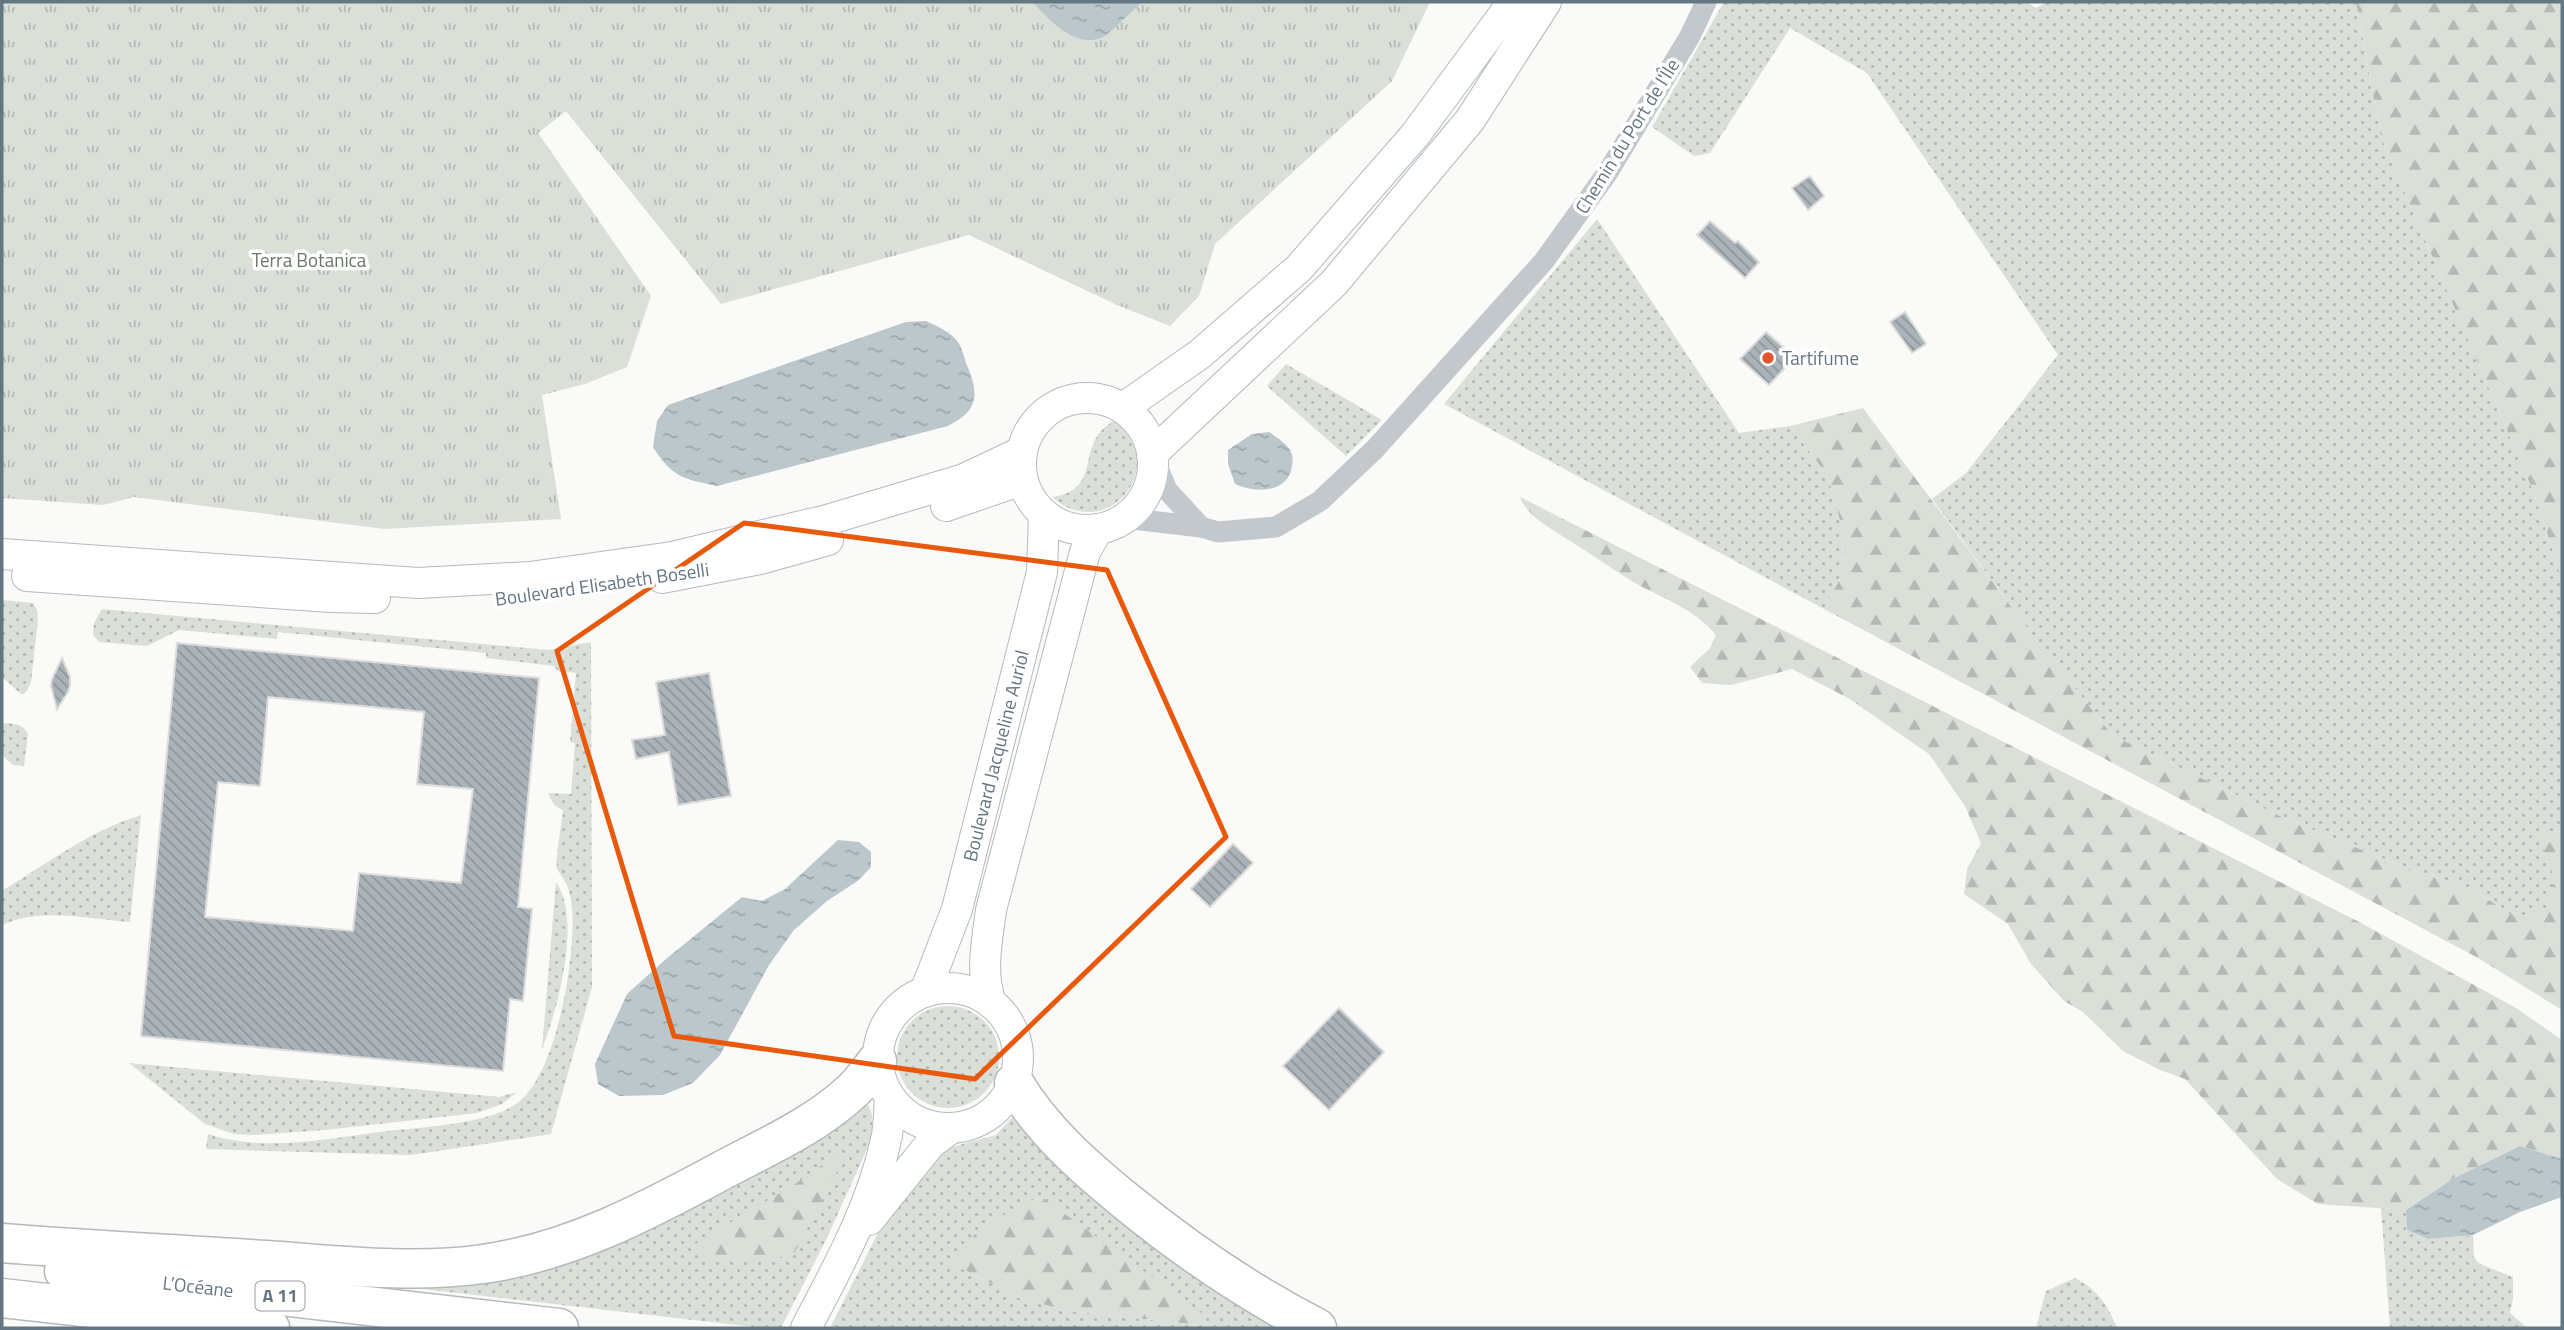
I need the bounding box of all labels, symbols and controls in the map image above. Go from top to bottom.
street label: Chemin du Port de l'Île [1567,52,1686,219]
park label: Terra Botanica [252,245,367,274]
place label: Tartifume [1782,343,1859,372]
marker: Tartifume [1760,350,1776,366]
street label: Boulevard Elisabeth Boselli [493,554,711,613]
street label: Boulevard Jacqueline Auriol [955,647,1036,864]
street label: L’Océane [161,1267,235,1304]
road number: A 11 [256,1282,304,1310]

